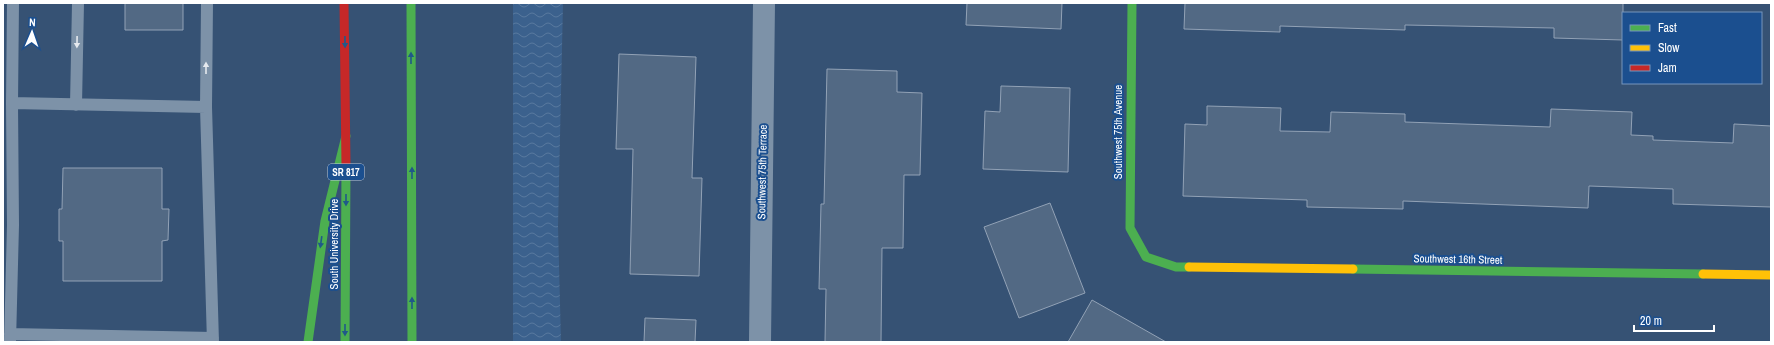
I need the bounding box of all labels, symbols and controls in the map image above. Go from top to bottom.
north arrow [12,12,52,52]
legend [1622,12,1762,84]
text: N [29,15,36,29]
text: Fast [1658,20,1677,36]
one-way arrow [74,36,80,49]
one-way arrow [342,36,348,49]
text: Slow [1658,40,1680,56]
one-way arrow [408,51,414,64]
text: Jam [1658,60,1677,76]
one-way arrow [203,61,209,74]
street label: Southwest 75th Avenue [1111,85,1125,179]
street label: Southwest 75th Terrace [754,125,770,219]
road number: SR 817 [328,164,364,180]
one-way arrow [409,166,415,179]
one-way arrow [343,194,349,207]
street label: South University Drive [327,199,341,289]
one-way arrow [318,236,324,249]
street label: Southwest 16th Street [1414,251,1503,267]
one-way arrow [409,296,415,309]
scale bar [1634,307,1714,333]
text: 20 m [1640,313,1662,329]
one-way arrow [342,324,348,337]

